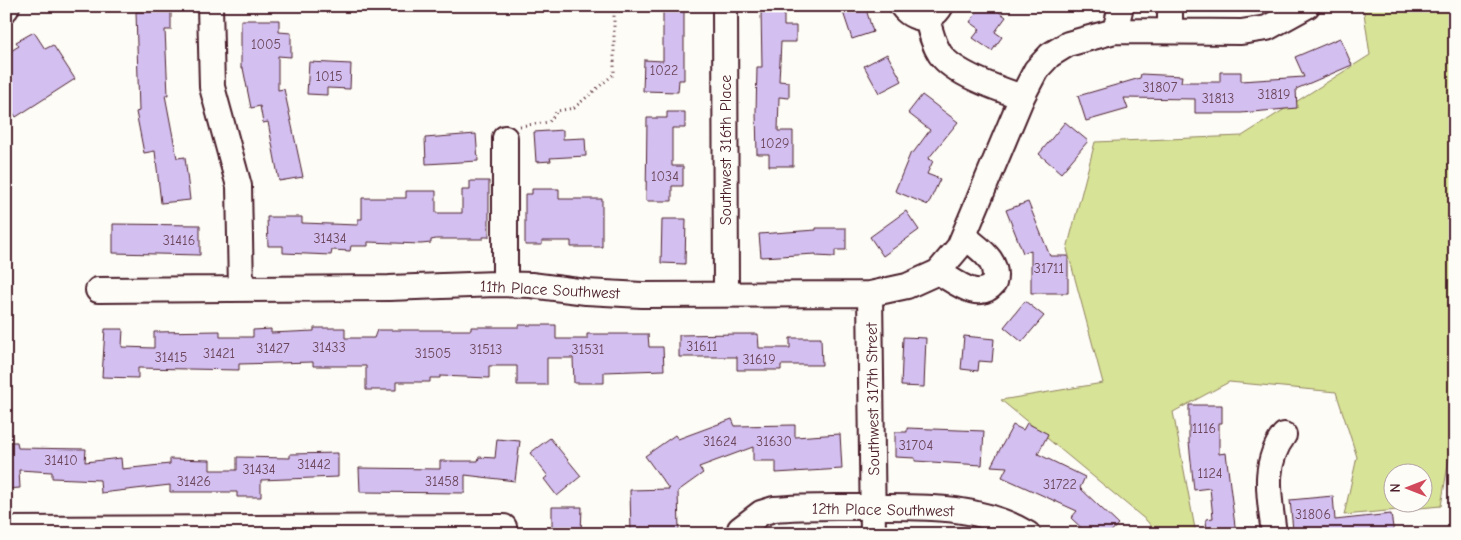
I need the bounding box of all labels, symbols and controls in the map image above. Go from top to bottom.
house number: 1005 [251,36,281,53]
house number: 1022 [650,62,678,79]
house number: 1015 [315,68,343,85]
street label: Southwest 316th Place [717,75,735,225]
house number: 31807 [1143,79,1178,96]
house number: 31819 [1258,86,1290,103]
house number: 31813 [1202,90,1234,107]
house number: 1029 [761,135,789,152]
house number: 1034 [651,168,679,185]
house number: 31434 [313,230,347,247]
house number: 31416 [163,232,195,249]
house number: 31711 [1034,260,1064,277]
street label: 11th Place Southwest [480,277,621,303]
street label: Southwest 317th Street [863,322,883,476]
house number: 31611 [686,338,718,355]
house number: 31433 [312,339,346,356]
house number: 31427 [256,340,290,357]
house number: 31513 [470,341,502,358]
house number: 31531 [572,341,604,358]
house number: 31421 [203,345,235,362]
house number: 31505 [415,345,451,362]
house number: 31415 [155,349,187,366]
house number: 31619 [742,351,776,368]
house number: 1116 [1192,420,1216,437]
house number: 31624 [703,433,737,450]
house number: 31630 [756,433,792,450]
house number: 31704 [899,437,933,454]
house number: 31410 [44,452,78,469]
house number: 31442 [297,456,331,473]
house number: 31434 [242,461,276,478]
north arrow [1384,462,1434,512]
house number: 1124 [1197,465,1223,482]
house number: 31426 [177,473,211,490]
house number: 31458 [425,473,459,490]
house number: 31722 [1043,476,1077,493]
text: N [1387,483,1404,493]
street label: 12th Place Southwest [812,500,955,520]
house number: 31806 [1295,506,1331,523]

